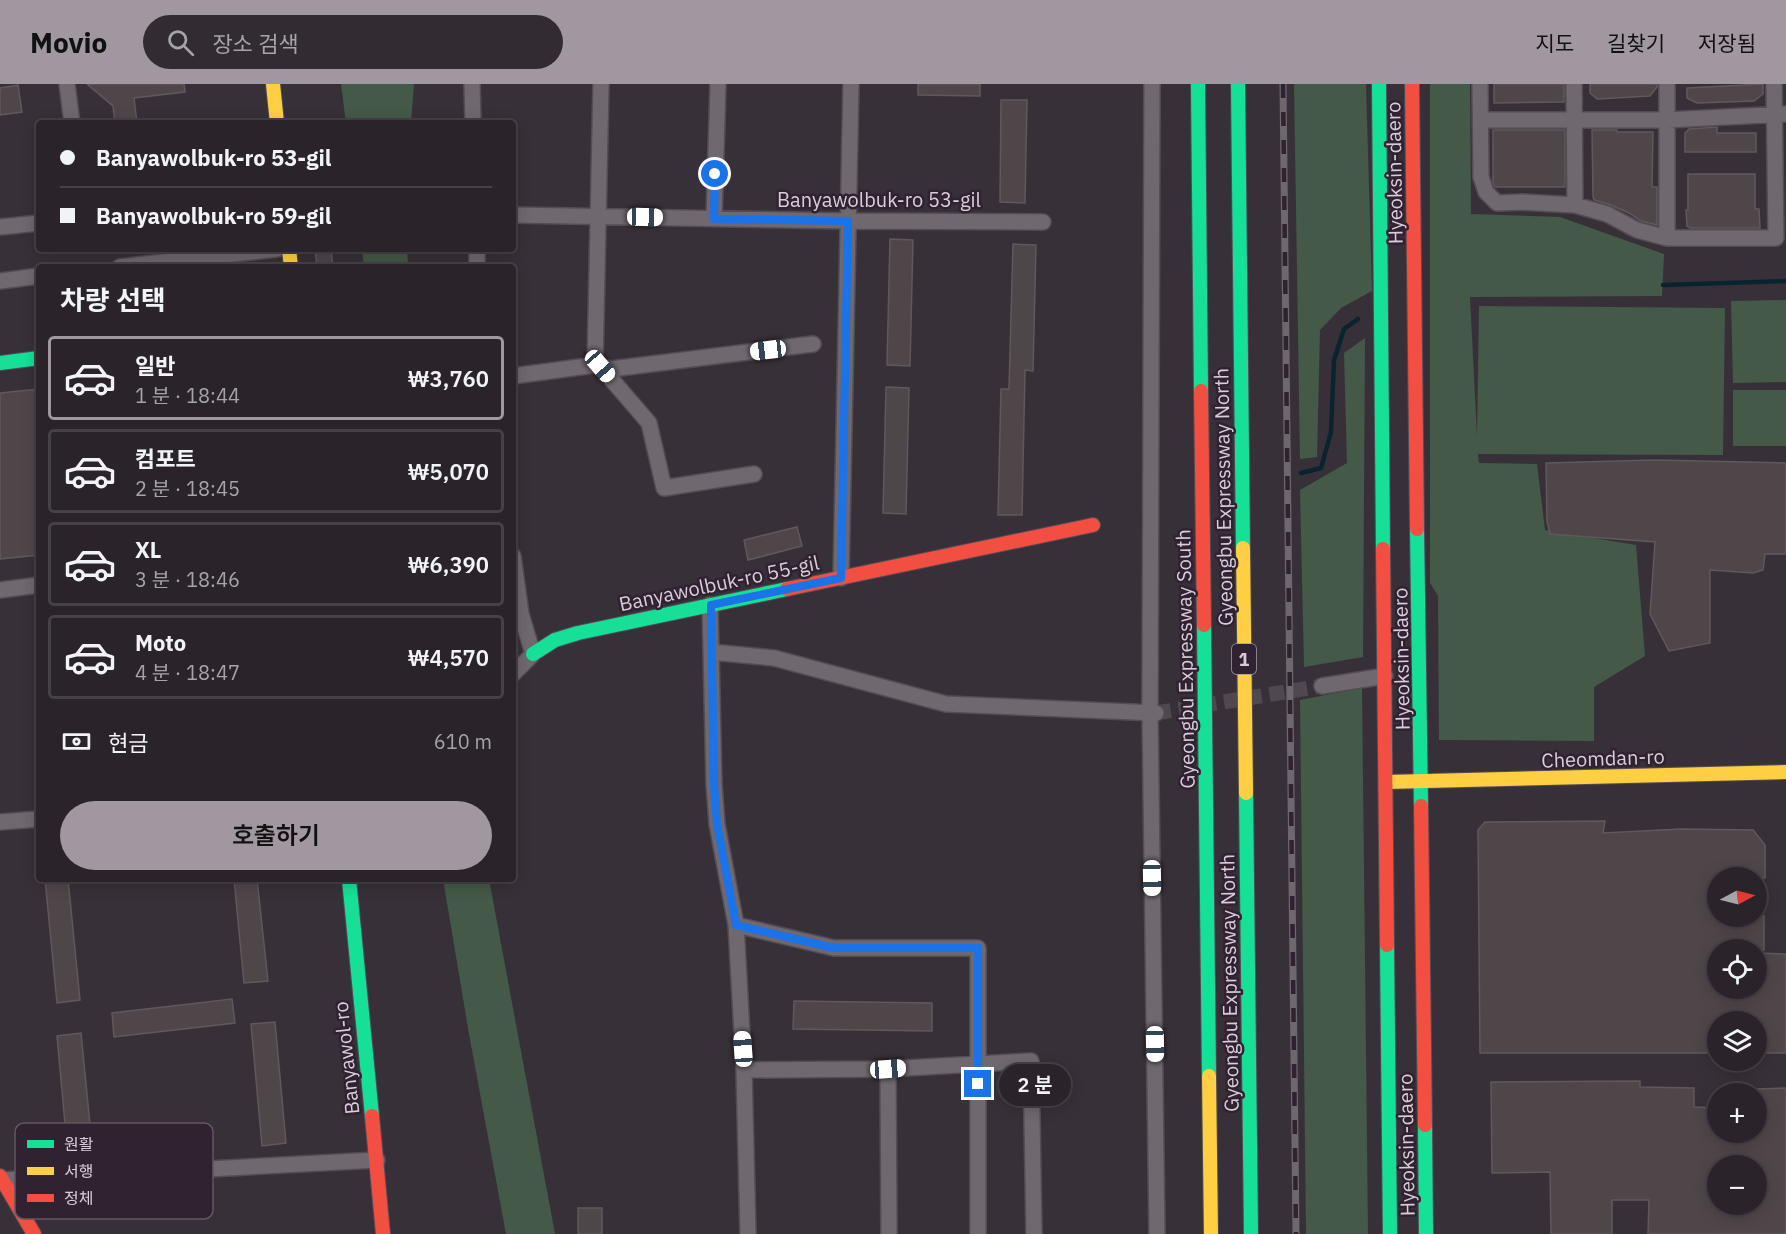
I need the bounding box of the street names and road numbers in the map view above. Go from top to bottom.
street label: Hyeoksin-daero [1379,102,1409,244]
street label: Banyawolbuk-ro 53-gil [777,186,981,213]
street label: Gyeongbu Expressway North [1207,368,1239,626]
street label: Gyeongbu Expressway South [1169,529,1201,789]
street label: Banyawolbuk-ro 55-gil [616,549,822,617]
street label: Hyeoksin-daero [1386,588,1416,730]
road number: 1 [1232,644,1256,674]
street label: Cheomdan-ro [1541,742,1665,774]
street label: Gyeongbu Expressway North [1213,854,1245,1112]
street label: Banyawol-ro [327,1000,365,1116]
street label: Hyeoksin-daero [1391,1074,1421,1216]

